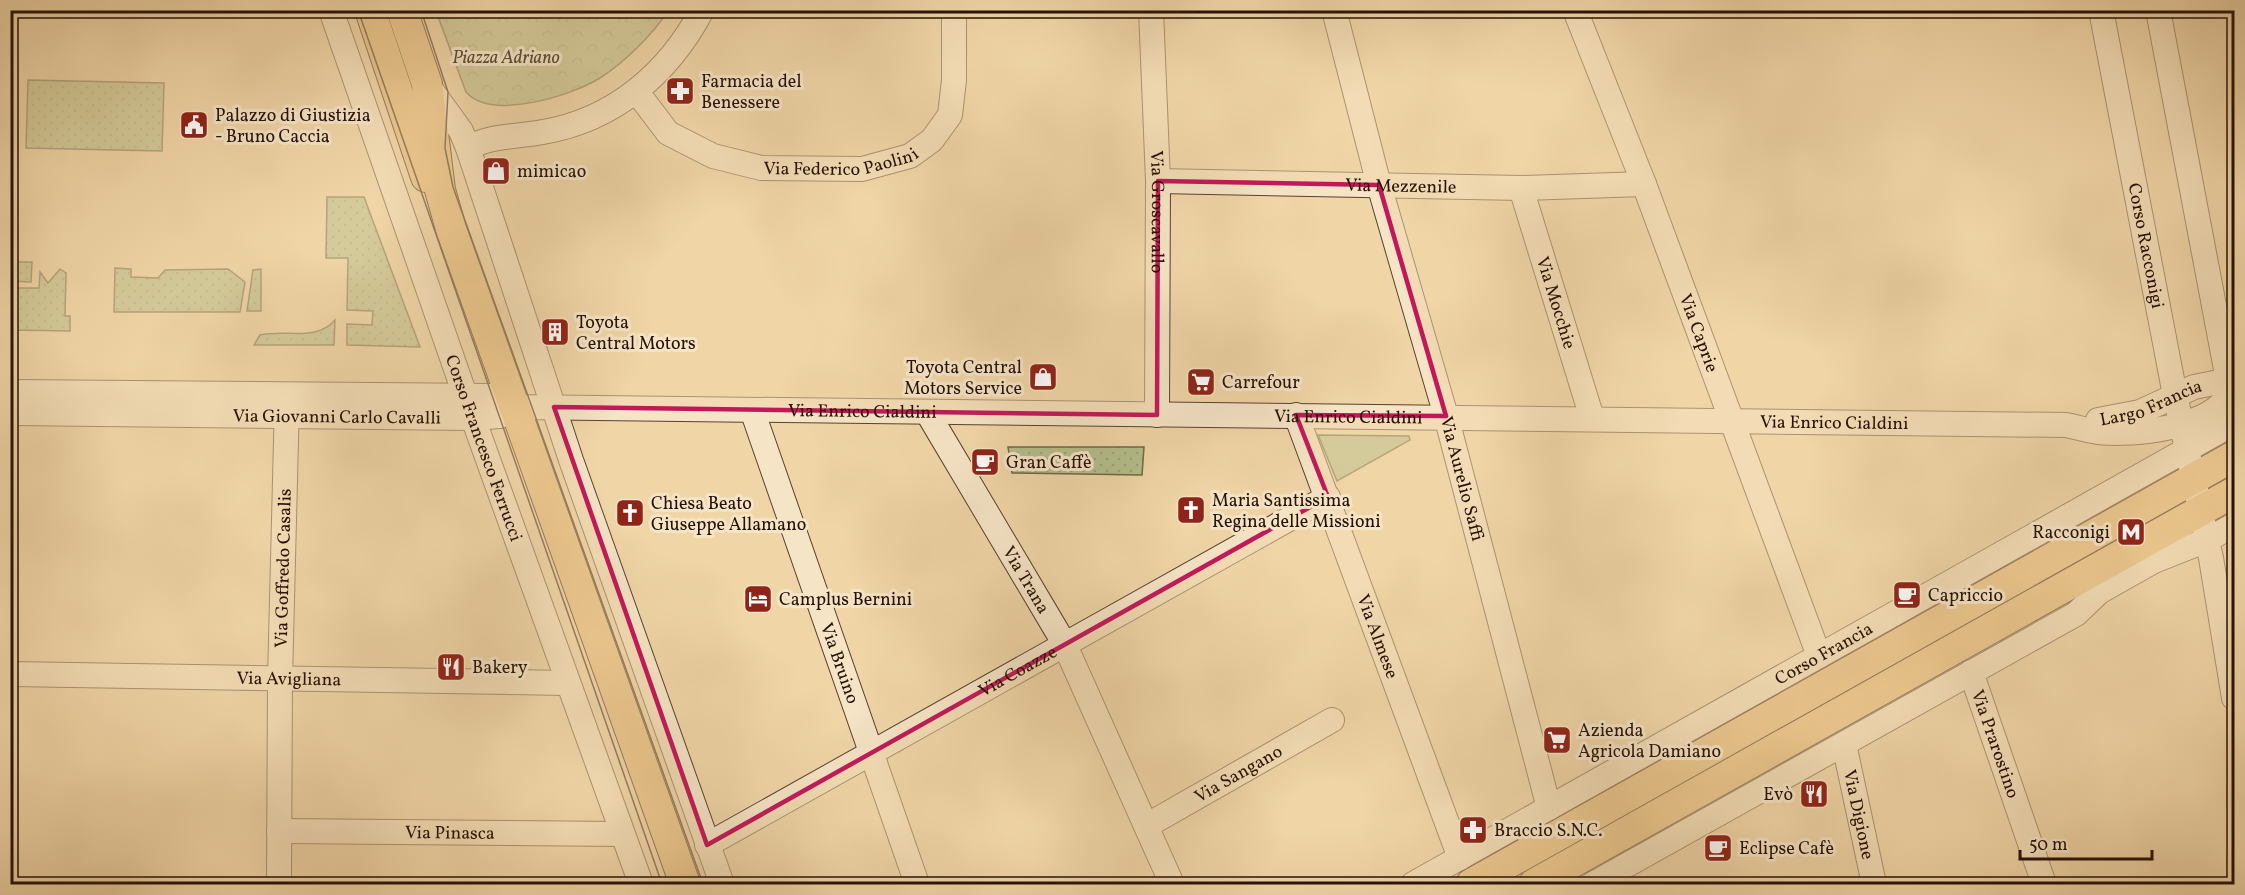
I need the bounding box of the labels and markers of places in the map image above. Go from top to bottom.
place label: Farmacia del Benessere [701,70,802,116]
pharmacy icon: Farmacia del Benessere [664,75,696,107]
place label: Palazzo di Giustizia - Bruno Caccia [215,104,371,150]
public building icon: Palazzo di Giustizia - Bruno Caccia [178,109,210,141]
shop icon: mimicao [480,155,512,187]
place label: mimicao [517,160,586,185]
place label: Toyota Central Motors [576,311,696,357]
building icon: Toyota Central Motors [539,316,571,348]
place label: Toyota Central Motors Service [904,356,1022,402]
shop icon: Toyota Central Motors Service [1027,361,1059,393]
supermarket icon: Carrefour [1185,366,1217,398]
place label: Carrefour [1222,371,1300,396]
cafe icon: Gran Caffè [969,446,1001,478]
place label: Gran Caffè [1006,451,1092,476]
place label: Maria Santissima Regina delle Missioni [1212,489,1381,535]
place label: Chiesa Beato Giuseppe Allamano [651,492,806,538]
church icon: Maria Santissima Regina delle Missioni [1175,494,1207,526]
church icon: Chiesa Beato Giuseppe Allamano [614,497,646,529]
metro station icon: Racconigi [2115,516,2147,548]
place label: Racconigi [2032,521,2110,546]
cafe icon: Capriccio [1891,579,1923,611]
hotel icon: Camplus Bernini [742,583,774,615]
place label: Capriccio [1928,584,2003,609]
place label: Camplus Bernini [779,588,912,613]
restaurant icon: Bakery [435,651,467,683]
place label: Bakery [472,656,528,681]
place label: Azienda Agricola Damiano [1578,719,1721,765]
supermarket icon: Azienda Agricola Damiano [1541,724,1573,756]
restaurant icon: Evò [1798,778,1830,810]
place label: Evò [1763,783,1793,808]
pharmacy icon: Braccio S.N.C. [1457,814,1489,846]
place label: Braccio S.N.C. [1494,819,1603,844]
cafe icon: Eclipse Cafè [1702,832,1734,864]
place label: Eclipse Cafè [1739,837,1834,862]

